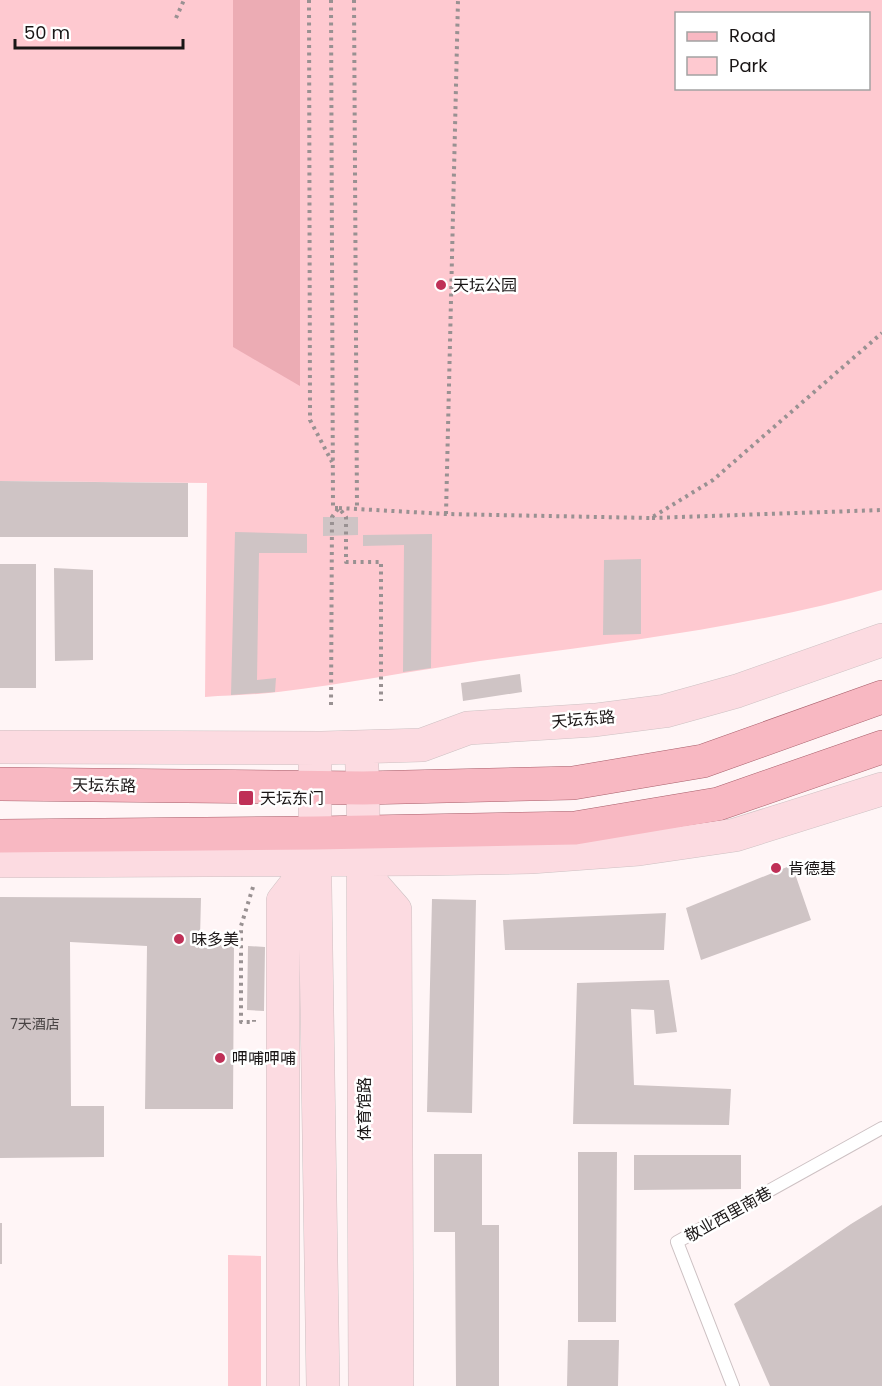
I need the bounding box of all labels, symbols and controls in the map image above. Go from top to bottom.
scale bar [15,12,183,50]
legend [675,12,870,90]
text: 50 m [24,20,70,45]
text: Road [729,23,776,48]
text: Park [729,53,768,78]
place label: 天坛公园 [453,274,517,297]
marker: 天坛公园 [434,278,448,292]
street label: 天坛东路 [550,705,616,734]
street label: 天坛东路 [72,773,136,798]
place label: 天坛东门 [260,787,324,810]
marker: 天坛东门 [237,789,255,807]
place label: 肯德基 [788,857,836,880]
marker: 肯德基 [769,861,783,875]
place label: 味多美 [191,928,239,951]
marker: 味多美 [172,932,186,946]
house number: 7天酒店 [10,1014,60,1034]
place label: 呷哺呷哺 [232,1047,296,1070]
marker: 呷哺呷哺 [213,1051,227,1065]
street label: 体育馆路 [353,1077,376,1141]
street label: 敬业西里南巷 [681,1181,776,1248]

